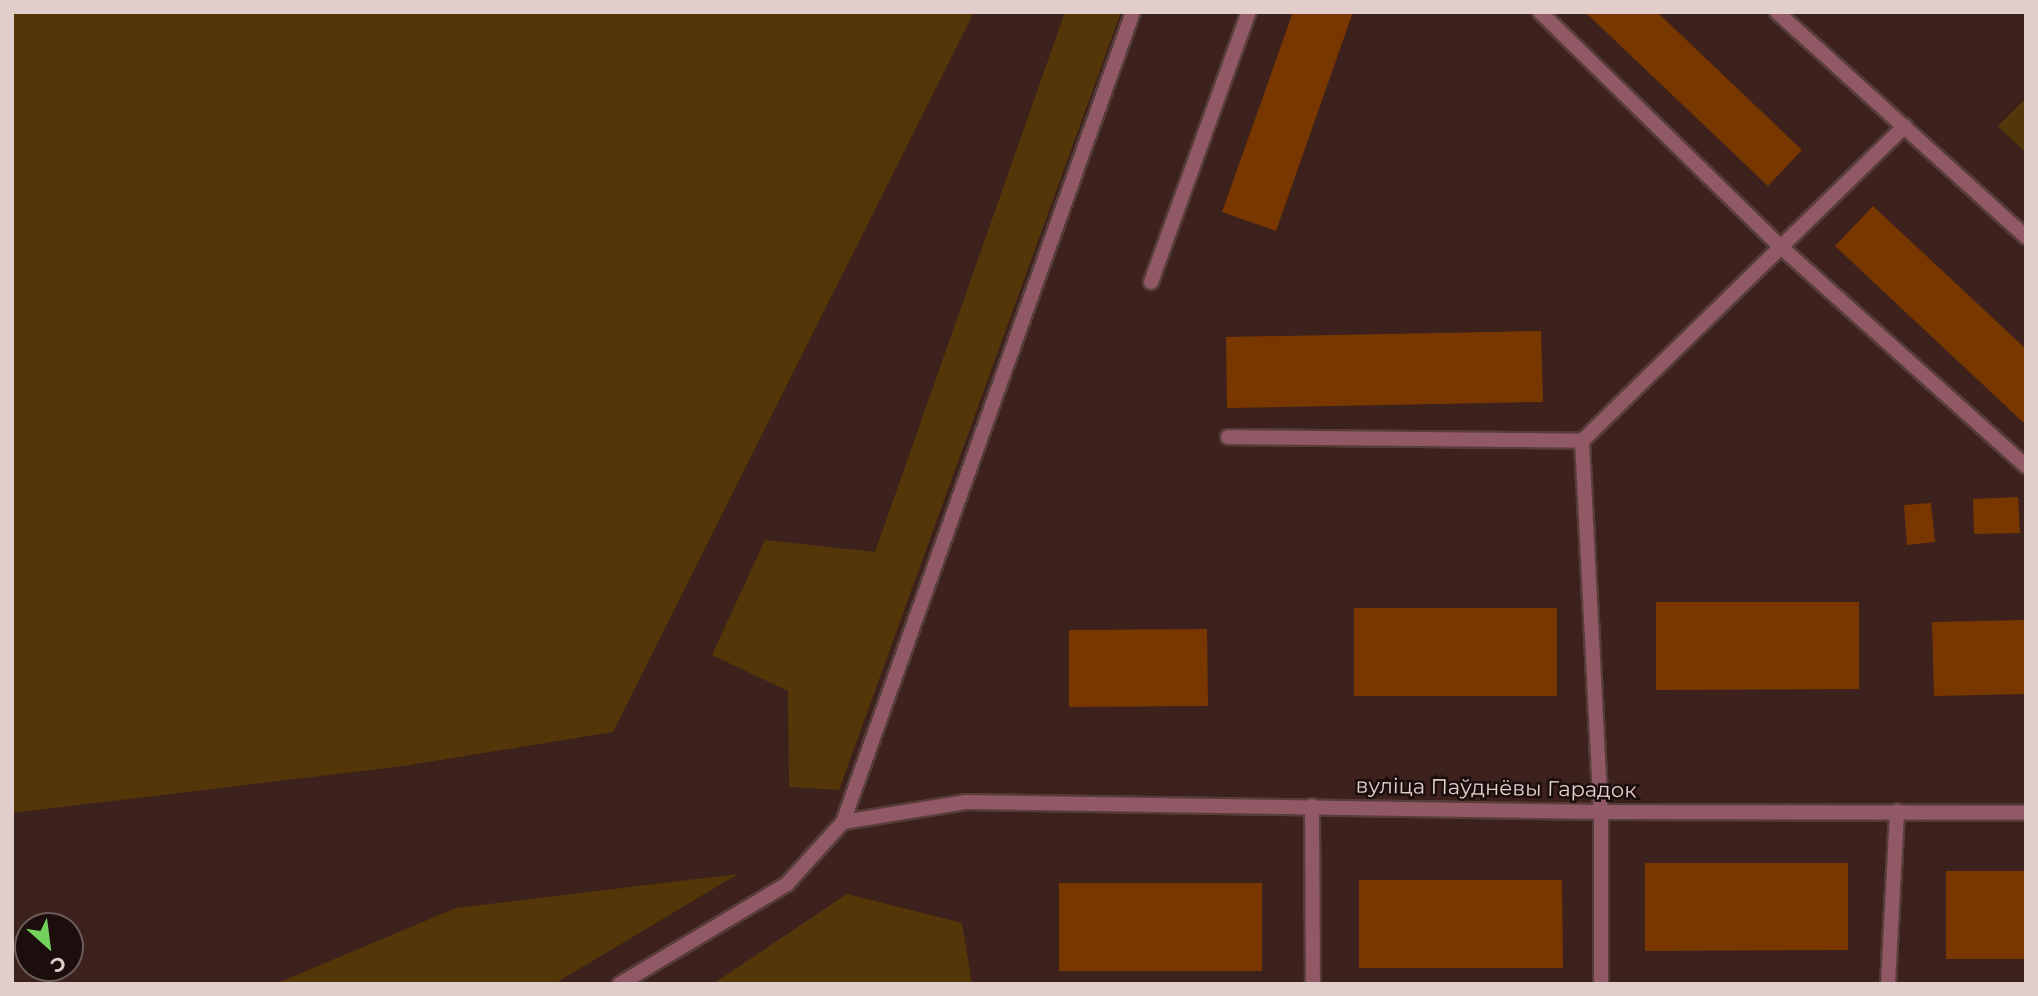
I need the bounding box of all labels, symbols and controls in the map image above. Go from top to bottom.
street label: вуліца Паўднёвы Гарадок [1355,773,1637,803]
north arrow [14,912,84,982]
text: С [47,951,70,978]

